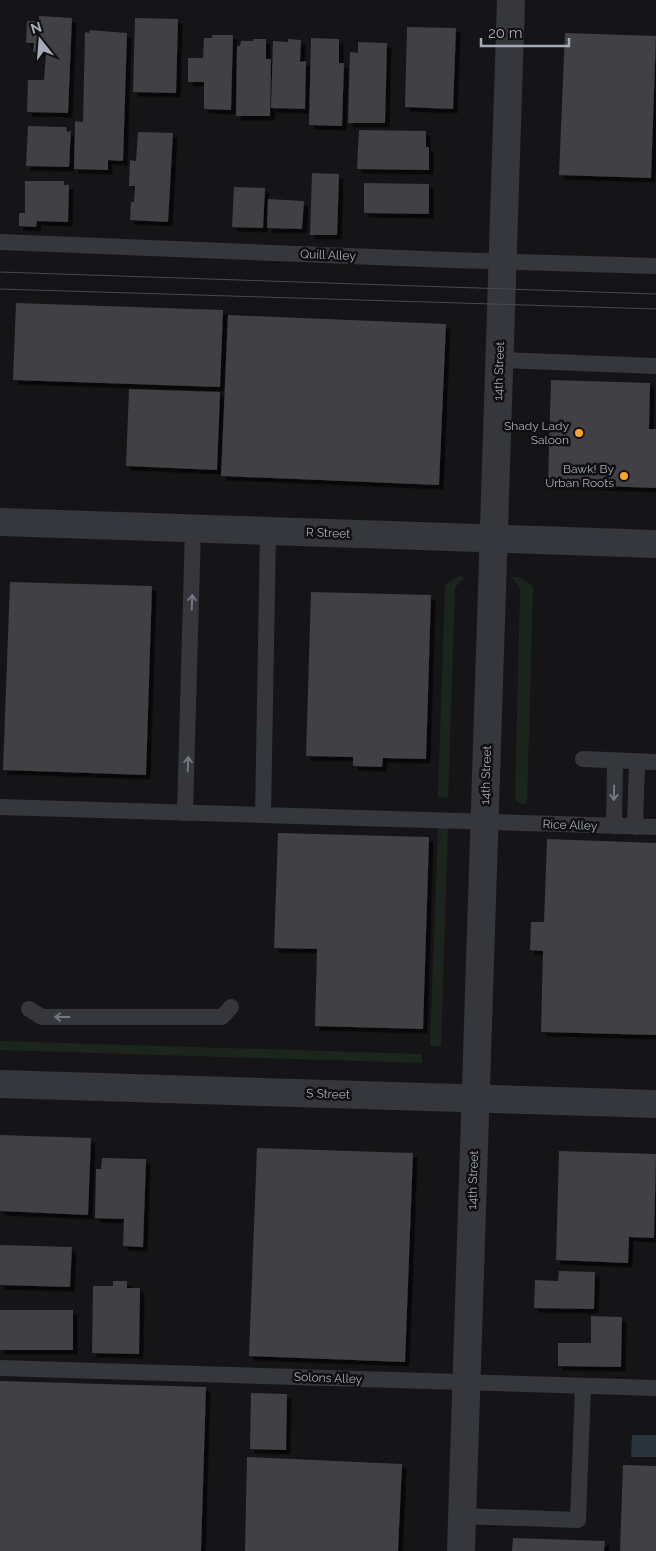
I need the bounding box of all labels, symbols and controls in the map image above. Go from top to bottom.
north arrow [15,15,65,65]
scale bar [481,15,568,47]
text: N [29,18,44,37]
text: 20 m [488,24,523,42]
street label: Quill Alley [300,247,357,263]
street label: 14th Street [491,341,507,401]
place label: Shady Lady Saloon [504,419,569,447]
marker: Shady Lady Saloon [573,427,585,439]
place label: Bawk! By Urban Roots [545,462,614,490]
marker: Bawk! By Urban Roots [618,470,630,482]
street label: R Street [306,525,350,541]
one-way arrow [187,594,197,610]
street label: 14th Street [478,745,494,805]
one-way arrow [183,756,192,772]
one-way arrow [610,785,619,801]
street label: Rice Alley [542,817,598,833]
one-way arrow [55,1012,71,1022]
street label: S Street [306,1086,350,1102]
street label: 14th Street [465,1150,481,1210]
street label: Solons Alley [294,1370,363,1386]

